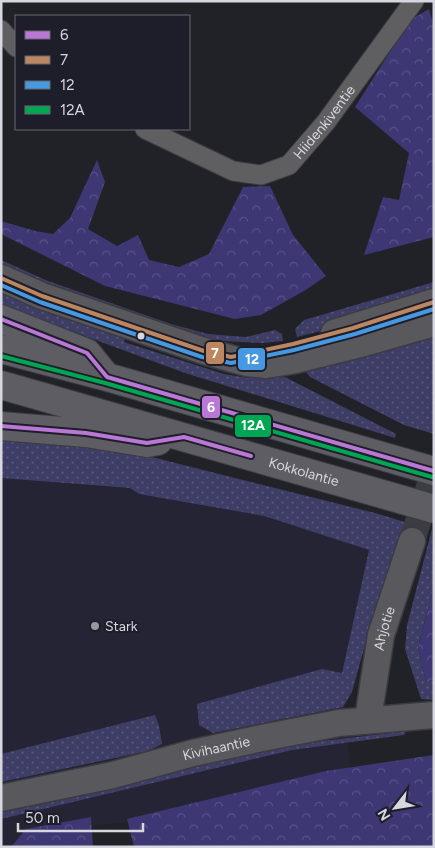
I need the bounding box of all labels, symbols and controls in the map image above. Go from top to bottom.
legend [15,15,190,130]
text: 6 [60,26,69,44]
text: 7 [60,51,68,69]
text: 12 [60,76,75,94]
street label: Hiidenkiventie [290,82,359,163]
text: 12A [60,101,85,119]
unlabelled marker [136,331,146,341]
line badge: 7 [205,341,225,365]
text: 7 [211,345,219,362]
line badge: 12 [237,347,266,371]
text: 12 [245,351,259,368]
line badge: 6 [201,395,221,419]
text: 6 [207,399,215,416]
line badge: 12A [234,414,272,438]
text: 12A [241,417,265,434]
street label: Kokkolantie [267,454,341,490]
street label: Ahjotie [371,604,399,652]
place label: Stark [105,618,138,635]
marker: Stark [89,620,101,632]
street label: Kivihaantie [181,733,252,764]
north arrow [370,783,420,833]
scale bar [18,800,142,832]
text: N [374,805,394,823]
text: 50 m [25,809,60,827]

